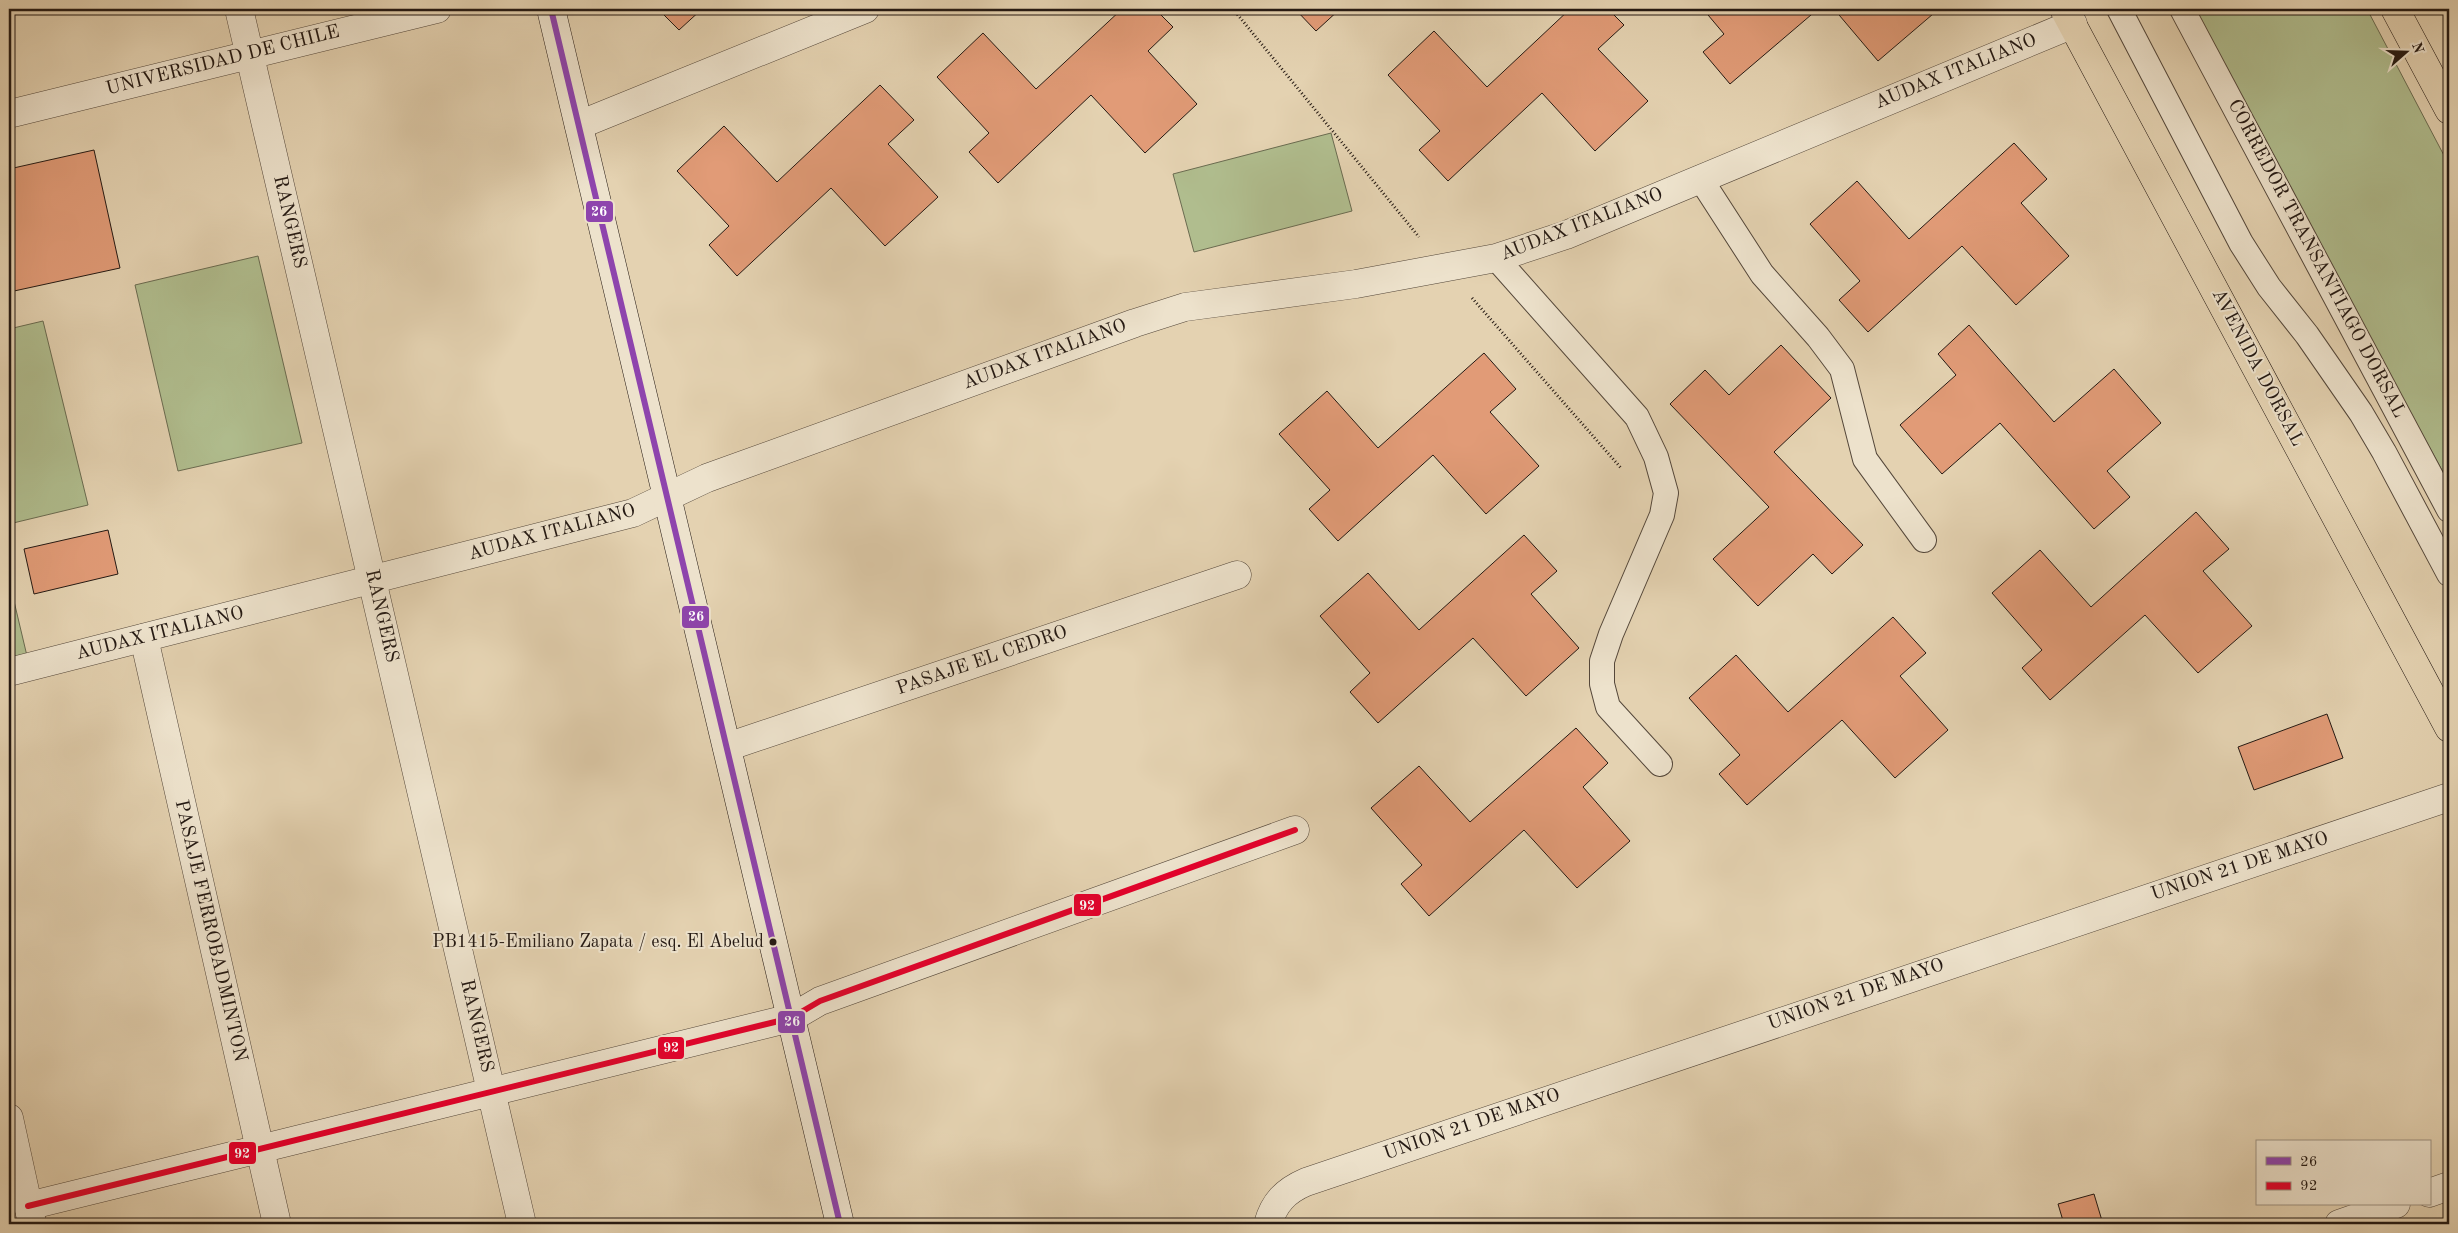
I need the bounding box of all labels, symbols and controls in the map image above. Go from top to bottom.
street label: UNIVERSIDAD DE CHILE [104,23,342,99]
north arrow [2380,28,2430,78]
street label: AUDAX ITALIANO [1873,31,2039,113]
text: N [2409,40,2426,56]
street label: CORREDOR TRANSANTIAGO DORSAL [2224,97,2408,421]
street label: RANGERS [269,174,309,270]
street label: AUDAX ITALIANO [1498,185,1666,265]
line badge: 26 [585,200,614,223]
text: 26 [591,205,607,219]
street label: AVENIDA DORSAL [2208,286,2306,450]
street label: AUDAX ITALIANO [961,317,1129,393]
street label: AUDAX ITALIANO [466,502,638,564]
street label: RANGERS [361,568,401,664]
street label: AUDAX ITALIANO [74,604,246,664]
line badge: 26 [681,605,710,629]
text: 26 [688,610,704,624]
street label: PASAJE EL CEDRO [894,623,1070,699]
street label: PASAJE FERROBADMINTON [171,798,250,1064]
street label: UNION 21 DE MAYO [2149,829,2331,905]
line badge: 92 [1073,893,1102,917]
text: 92 [1079,899,1095,913]
place label: PB1415-Emiliano Zapata / esq. El Abelud [432,933,764,951]
marker: PB1415-Emiliano Zapata / esq. El Abelud [768,937,778,947]
street label: UNION 21 DE MAYO [1765,956,1947,1034]
street label: RANGERS [456,978,496,1074]
line badge: 26 [777,1010,806,1034]
text: 26 [784,1015,800,1029]
line badge: 92 [657,1036,685,1060]
text: 92 [663,1041,679,1055]
street label: UNION 21 DE MAYO [1381,1086,1563,1164]
legend [2256,1140,2430,1206]
line badge: 92 [228,1141,257,1165]
text: 92 [234,1147,250,1161]
text: 26 [2300,1155,2317,1170]
text: 92 [2300,1179,2317,1194]

